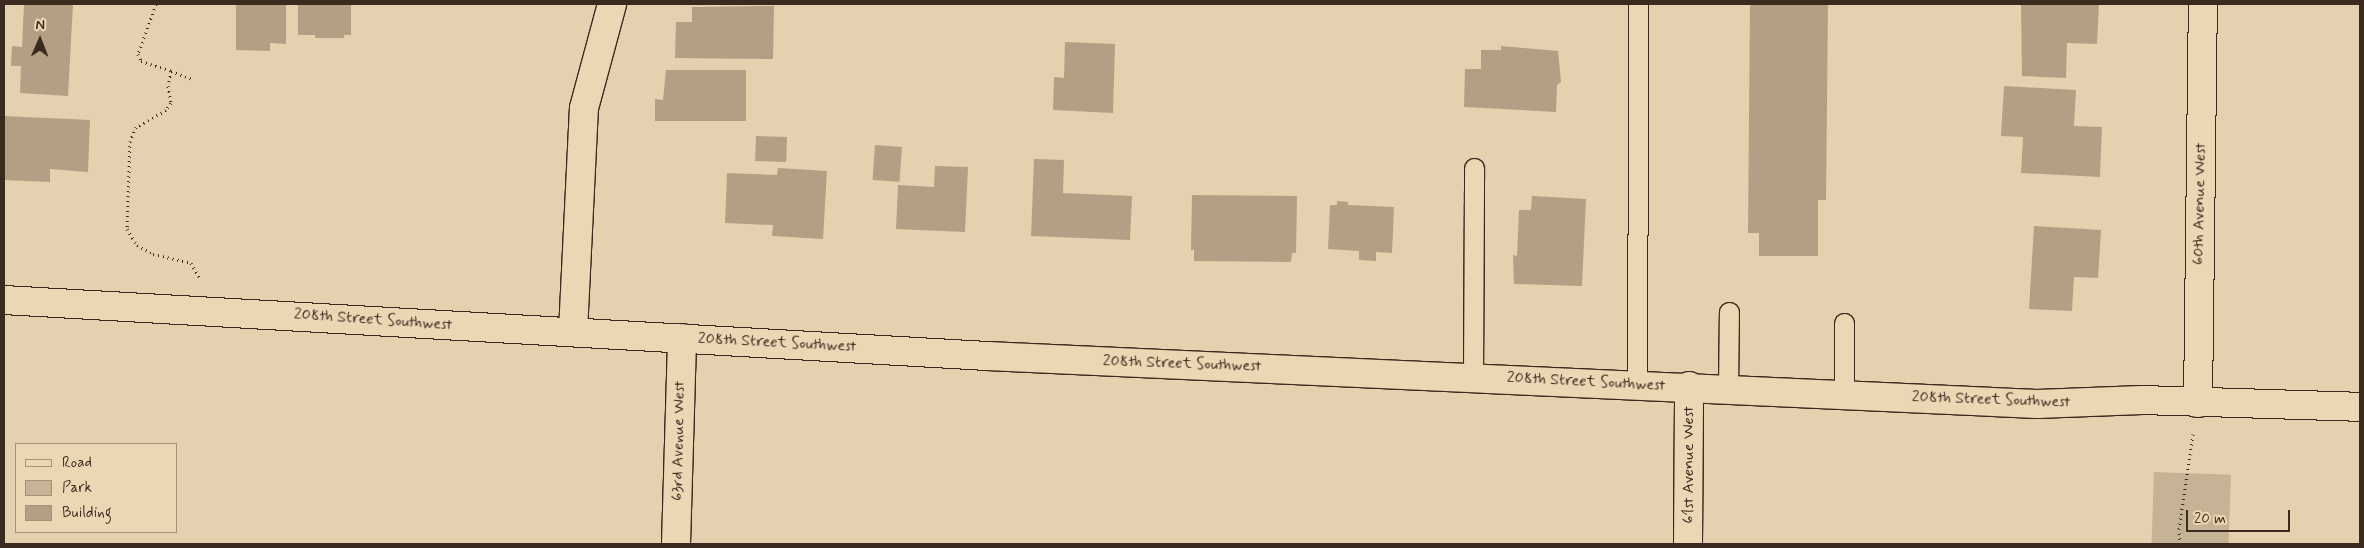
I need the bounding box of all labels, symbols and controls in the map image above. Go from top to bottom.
north arrow [15,15,65,65]
text: N [35,16,45,34]
street label: 60th Avenue West [2189,143,2211,265]
street label: 208th Street Southwest [293,305,453,335]
street label: 208th Street Southwest [697,329,857,357]
street label: 208th Street Southwest [1103,352,1261,376]
street label: 208th Street Southwest [1506,368,1666,396]
street label: 63rd Avenue West [668,380,690,502]
street label: 208th Street Southwest [1912,388,2070,412]
street label: 61st Avenue West [1679,406,1699,524]
legend [15,443,178,533]
text: Road [62,453,92,473]
text: Park [62,478,92,498]
scale bar [2189,500,2293,532]
text: Building [62,503,112,523]
text: 20 m [2194,509,2226,529]

